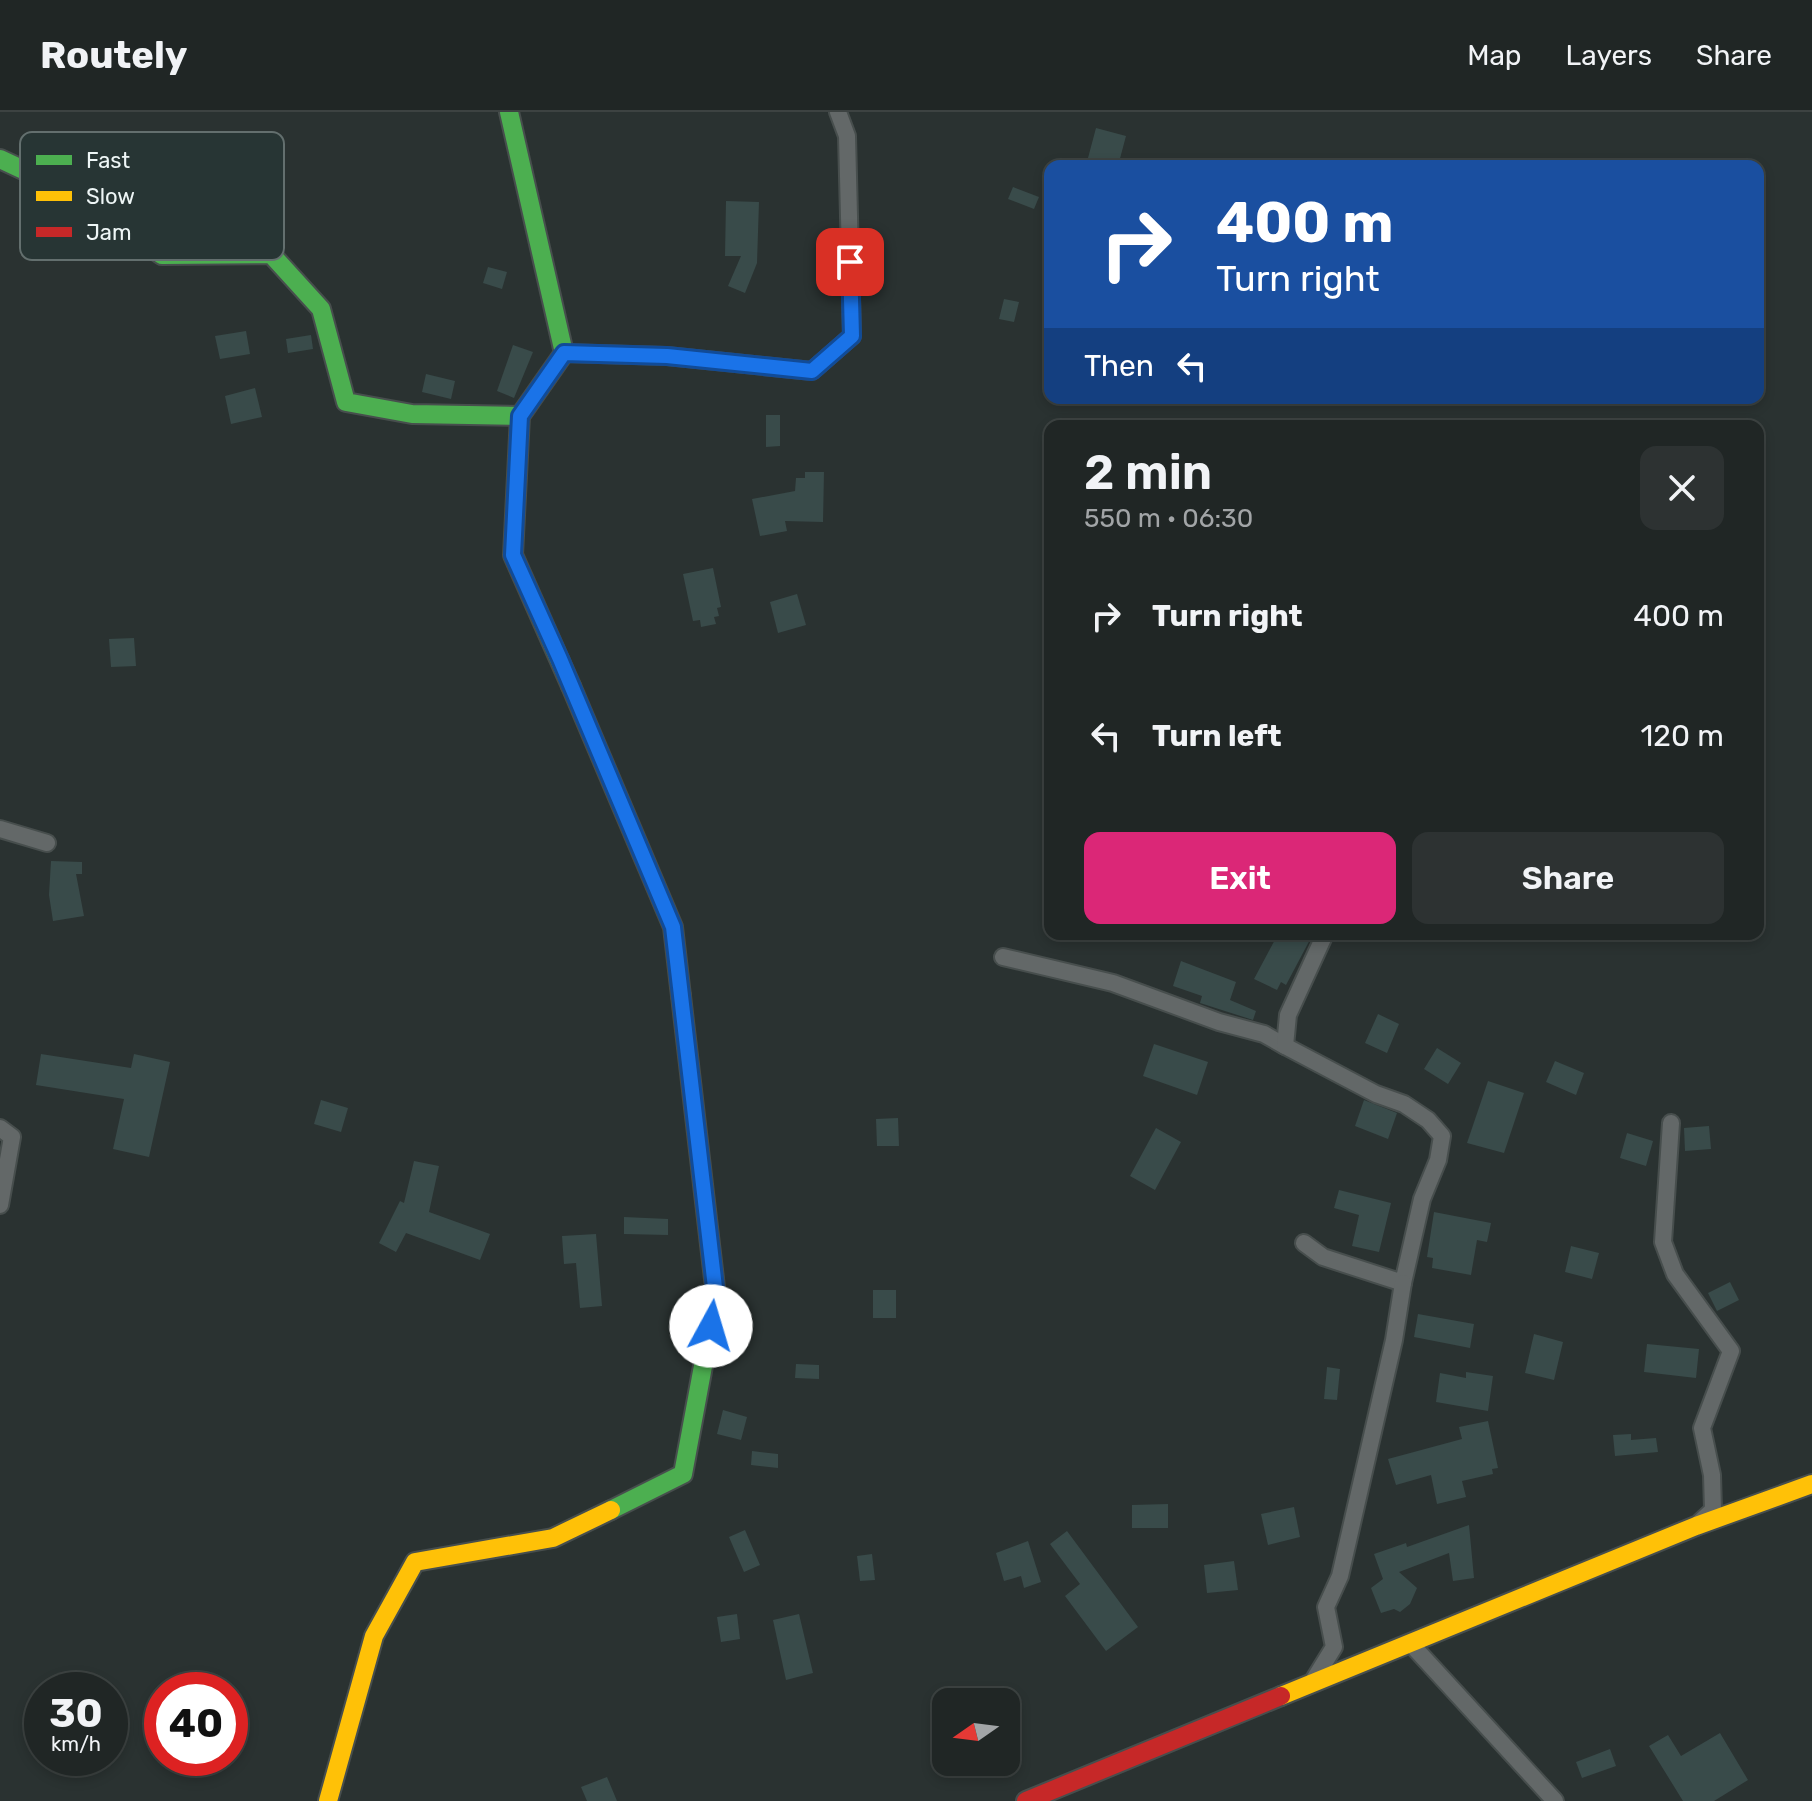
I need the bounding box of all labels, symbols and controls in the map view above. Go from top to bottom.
text: Routely [40,32,187,78]
text: Map [1467,39,1522,72]
text: Layers [1566,39,1652,72]
text: Share [1696,39,1772,72]
legend [20,132,284,260]
text: Fast [86,147,131,174]
text: Slow [86,183,135,210]
text: 400 m [1216,190,1394,256]
icon: right [1084,192,1188,296]
text: Jam [86,219,132,246]
pin [816,228,884,296]
icon: arrive [828,240,872,284]
text: Turn right [1216,257,1380,300]
icon: left [1170,344,1214,388]
text: Then [1084,348,1154,384]
text: 2 min [1084,444,1212,501]
button: close [1640,446,1724,530]
text: 550 m · 06:30 [1084,503,1253,534]
icon: right [1084,594,1128,638]
text: Turn right [1152,598,1303,634]
text: 400 m [1633,598,1724,634]
icon: left [1084,714,1128,758]
text: Turn left [1152,718,1282,754]
text: 120 m [1640,718,1724,754]
button: Exit [1084,832,1396,924]
button: Share [1412,832,1724,924]
position arrow [669,1284,753,1368]
speed limit sign: 40 [144,1672,248,1776]
north arrow [932,1688,1020,1776]
map controls [932,1688,1020,1776]
text: 30 [49,1690,103,1737]
text: km/h [51,1732,101,1756]

